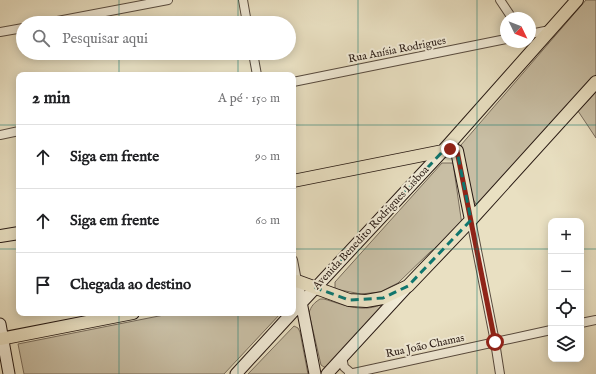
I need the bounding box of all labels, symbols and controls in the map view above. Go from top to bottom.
north arrow [500,12,536,48]
search box [16,16,296,60]
icon: search [30,27,52,49]
text: Pesquisar aqui [62,29,148,48]
street label: Rua Anísia Rodrigues [347,34,447,66]
text: 2 min [32,88,70,109]
text: A pé · 150 m [218,90,280,107]
route end [441,140,459,158]
icon: ahead [32,146,54,168]
text: Siga em frente [70,147,159,166]
text: 90 m [255,148,280,165]
street label: Avenida Benedito Rodrigues Lisboa [309,163,432,294]
icon: ahead [32,210,54,232]
text: Siga em frente [70,211,159,230]
text: 60 m [255,212,280,229]
map controls [548,218,584,362]
button: + [548,218,584,254]
button: − [548,254,584,290]
icon: arrive [32,274,54,296]
text: Chegada ao destino [70,275,191,294]
button: locate [548,290,584,326]
button: layers [548,326,584,362]
street label: Rua João Chamas [384,331,466,361]
route start [486,333,504,351]

